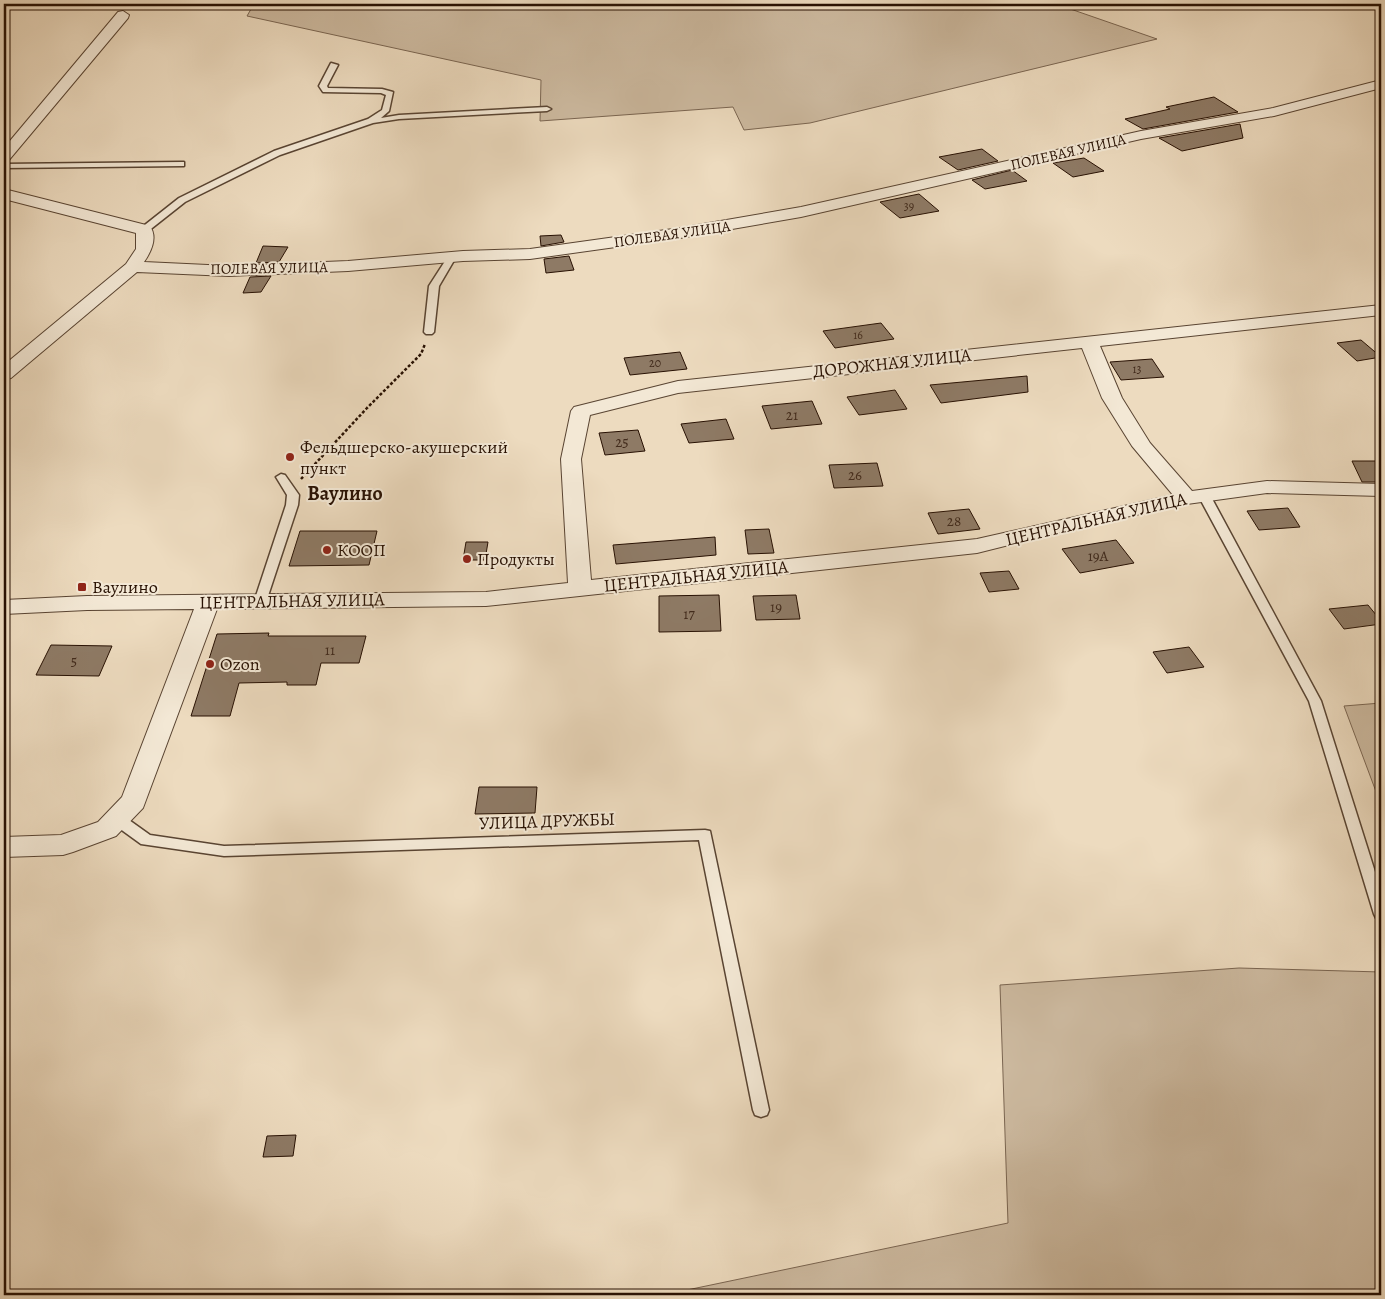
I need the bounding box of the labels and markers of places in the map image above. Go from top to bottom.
place label: Фельдшерско-акушерский пункт [300,435,508,480]
marker: Фельдшерско-акушерский пункт [284,451,296,463]
place label: КООП [337,538,386,562]
marker: КООП [321,544,333,556]
place label: Продукты [477,547,555,571]
marker: Продукты [461,553,473,565]
place label: Ваулино [92,575,158,599]
marker: Ваулино [76,581,88,593]
place label: Ozon [220,652,260,676]
marker: Ozon [204,658,216,670]

